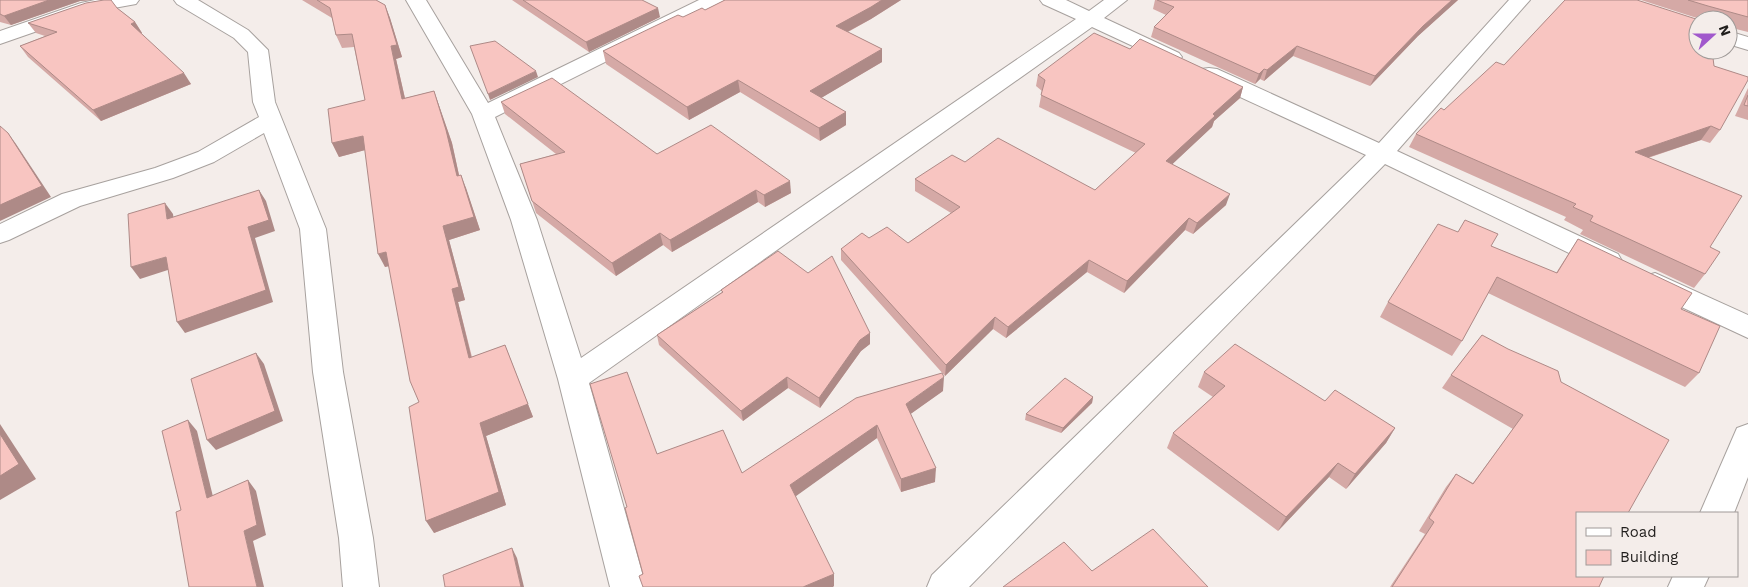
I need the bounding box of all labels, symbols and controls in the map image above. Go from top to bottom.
north arrow [1688,10,1738,60]
text: N [1716,23,1734,38]
legend [1576,512,1738,577]
text: Road [1620,523,1657,541]
text: Building [1620,548,1678,566]

